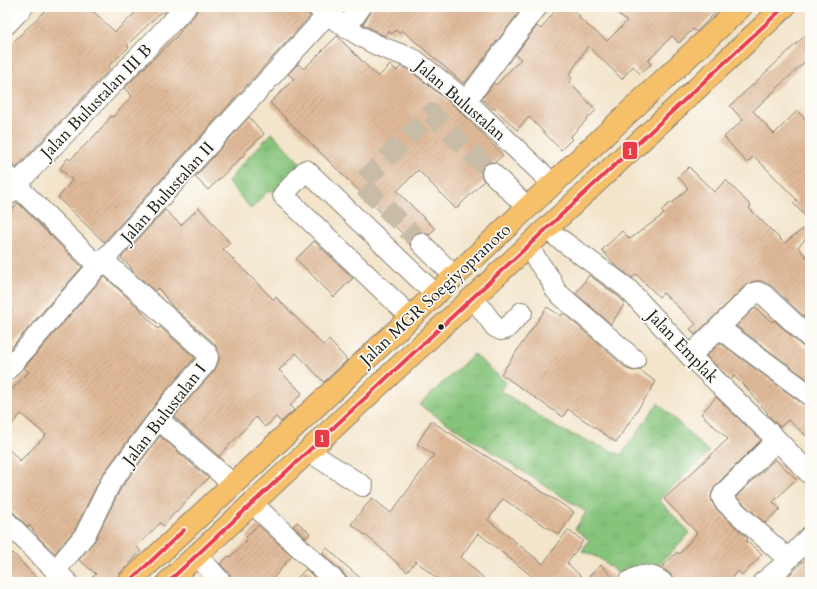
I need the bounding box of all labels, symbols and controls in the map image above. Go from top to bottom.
street label: Jalan Bulustalan III B [33,39,157,166]
street label: Jalan Bulustalan [408,53,511,146]
street label: Jalan Bulustalan II [114,136,219,250]
line badge: 1 [622,141,638,160]
text: 1 [627,144,633,159]
street label: Jalan MGR Soegiyopranoto [353,218,516,373]
street label: Jalan Emplak [640,303,724,389]
unlabelled marker [436,322,446,332]
street label: Jalan Bulustalan I [115,358,212,472]
line badge: 1 [314,429,330,448]
text: 1 [319,431,325,446]

